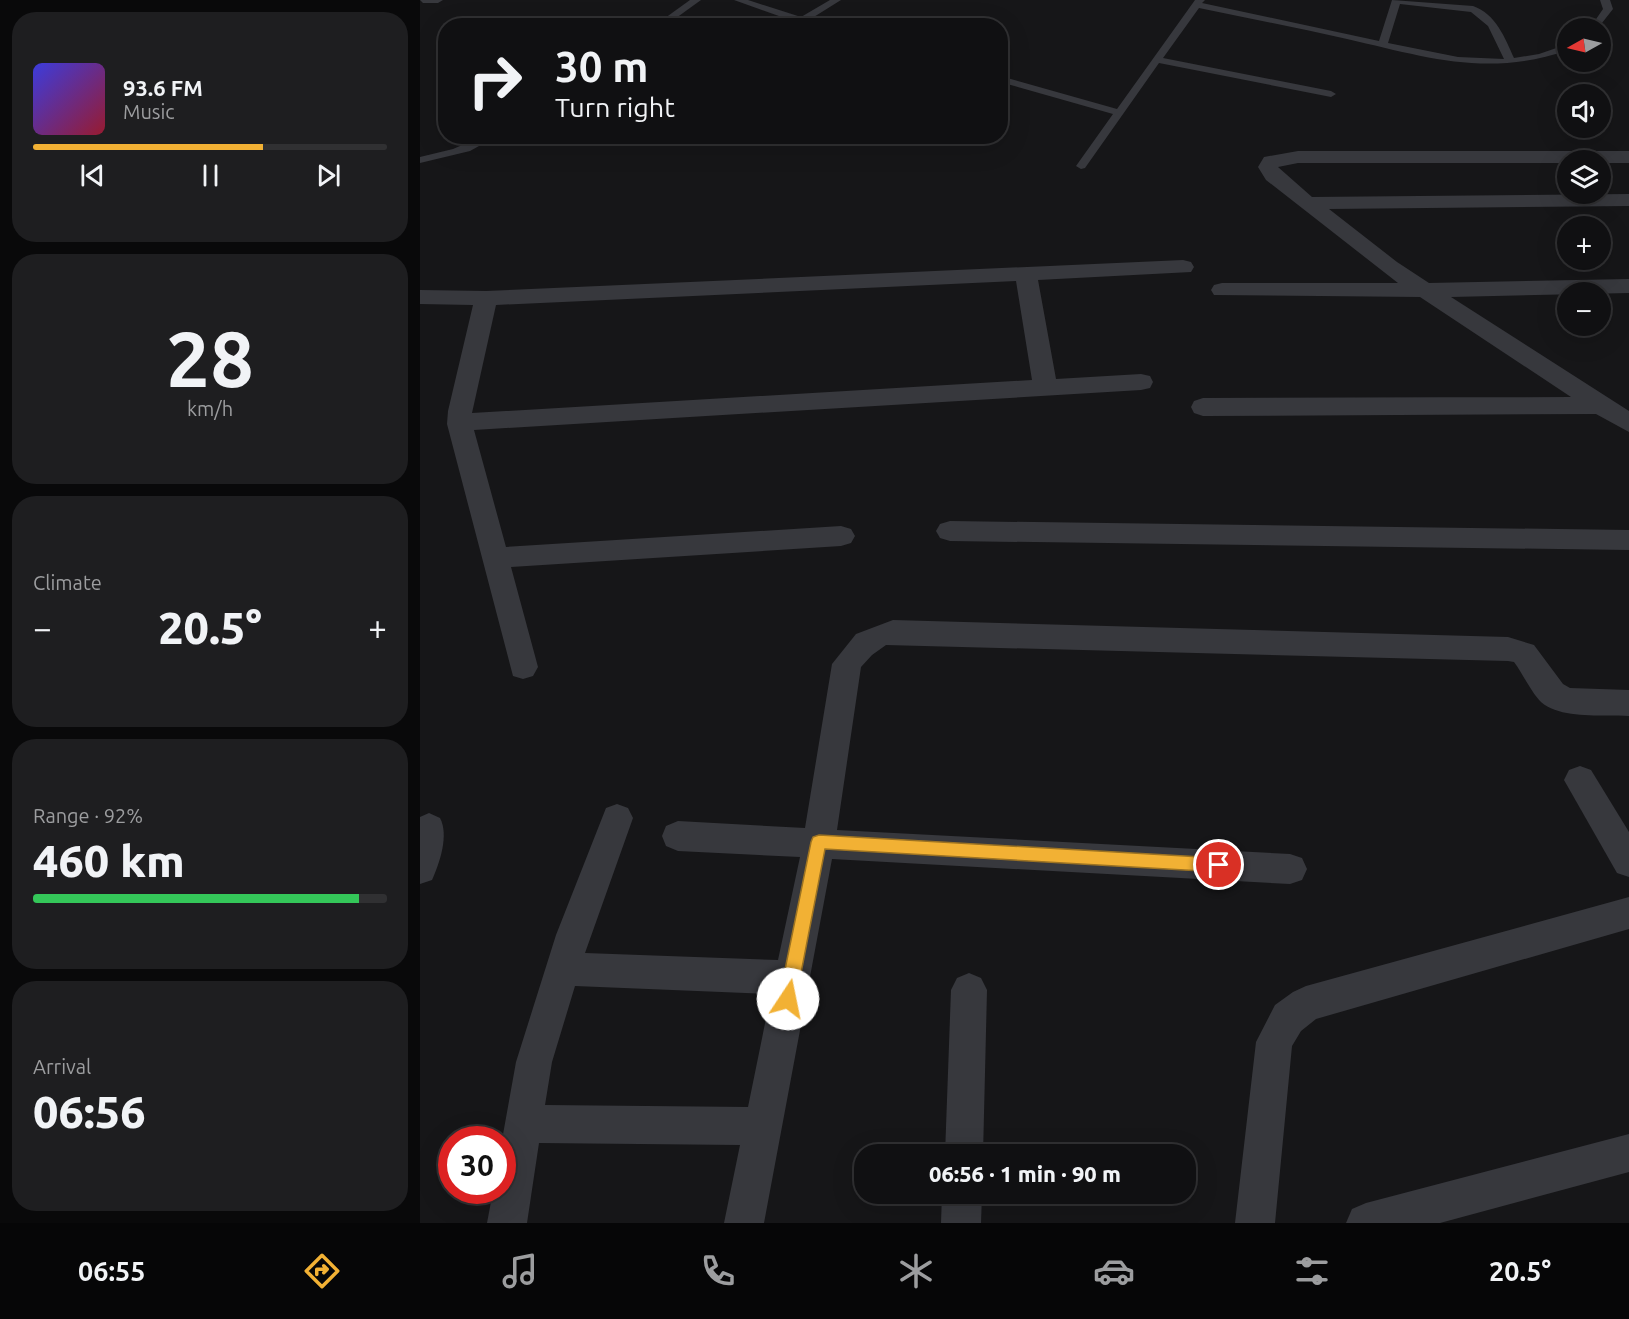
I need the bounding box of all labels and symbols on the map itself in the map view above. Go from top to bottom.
north arrow [1557,18,1611,72]
pin [1193,839,1244,890]
position arrow [756,967,820,1031]
speed limit sign: 30 [438,1126,516,1204]

